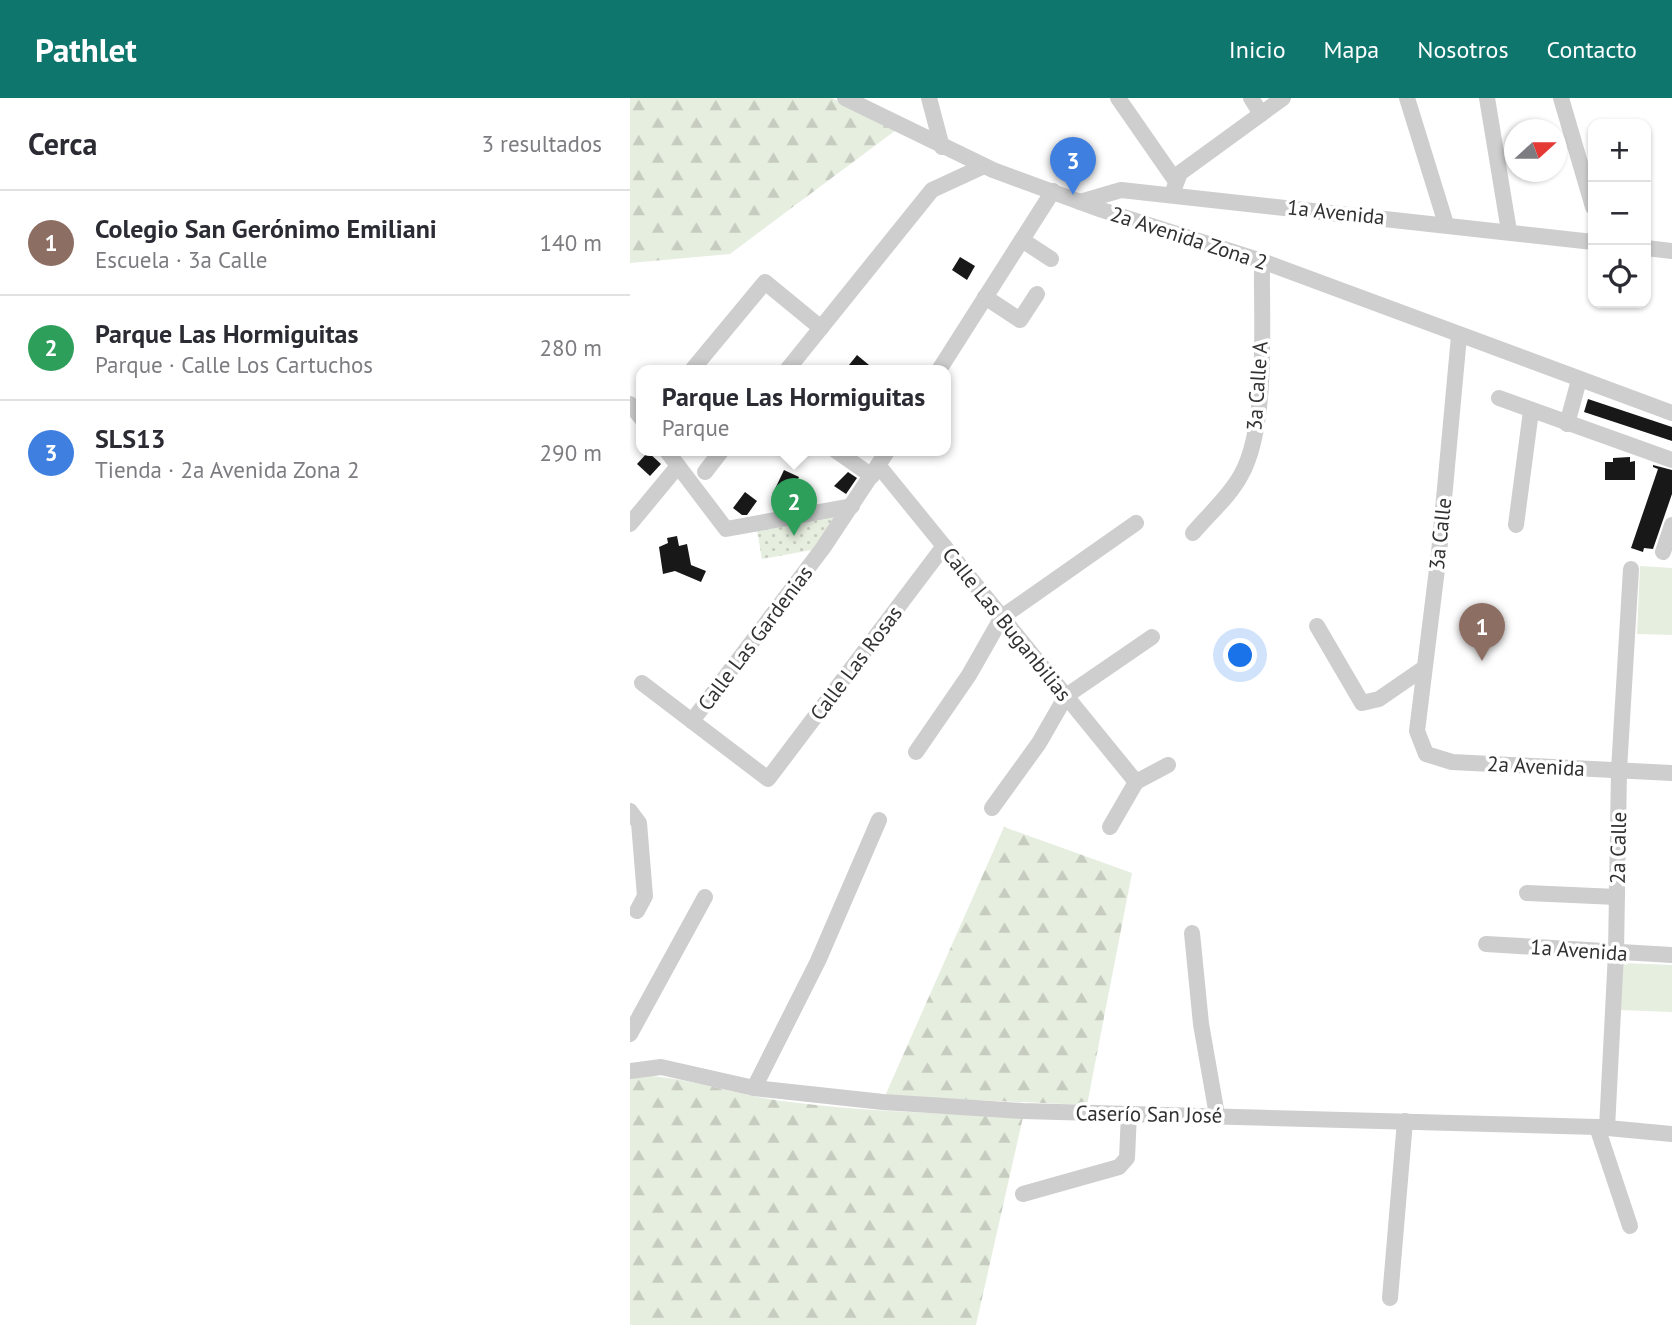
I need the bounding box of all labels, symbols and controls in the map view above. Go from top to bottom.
text: Pathlet [35,28,137,71]
text: Inicio [1229,34,1286,65]
text: Mapa [1324,34,1379,65]
text: Nosotros [1417,34,1509,65]
text: Contacto [1547,34,1637,65]
north arrow [1504,119,1567,182]
map controls [1588,119,1651,308]
button: + [1588,119,1651,182]
text: Cerca [28,124,97,163]
text: 3 resultados [481,129,602,158]
pin: 3 [1050,137,1096,195]
button: − [1588,182,1651,245]
street label: 1a Avenida [1286,193,1386,231]
street label: 2a Avenida Zona 2 [1107,200,1271,276]
text: Colegio San Gerónimo Emiliani [95,212,437,245]
text: 1 [44,228,58,257]
text: 140 m [540,228,602,257]
text: Escuela · 3a Calle [95,245,267,274]
button: locate [1588,245,1651,308]
text: Parque Las Hormiguitas [95,317,358,350]
text: 2 [44,333,58,362]
text: 280 m [540,333,602,362]
street label: 3a Calle A [1240,340,1274,432]
text: Parque · Calle Los Cartuchos [95,350,373,379]
popup [636,365,951,456]
text: Parque Las Hormiguitas [662,380,925,413]
text: Parque [662,413,729,442]
text: SLS13 [95,422,165,455]
text: 3 [44,438,58,467]
text: 290 m [540,438,602,467]
text: Tienda · 2a Avenida Zona 2 [95,455,359,484]
pin: 2 [771,478,817,536]
street label: 3a Calle [1423,497,1457,571]
street label: Calle Las Buganbilias [937,541,1077,707]
street label: Calle Las Gardenias [692,560,818,716]
street label: Calle Las Rosas [804,600,908,726]
pin: 1 [1459,603,1505,661]
your location [1223,638,1257,672]
street label: 2a Avenida [1486,750,1586,782]
street label: 2a Calle [1604,812,1632,884]
street label: 1a Avenida [1529,933,1629,967]
street label: Caserío San José [1075,1099,1223,1129]

